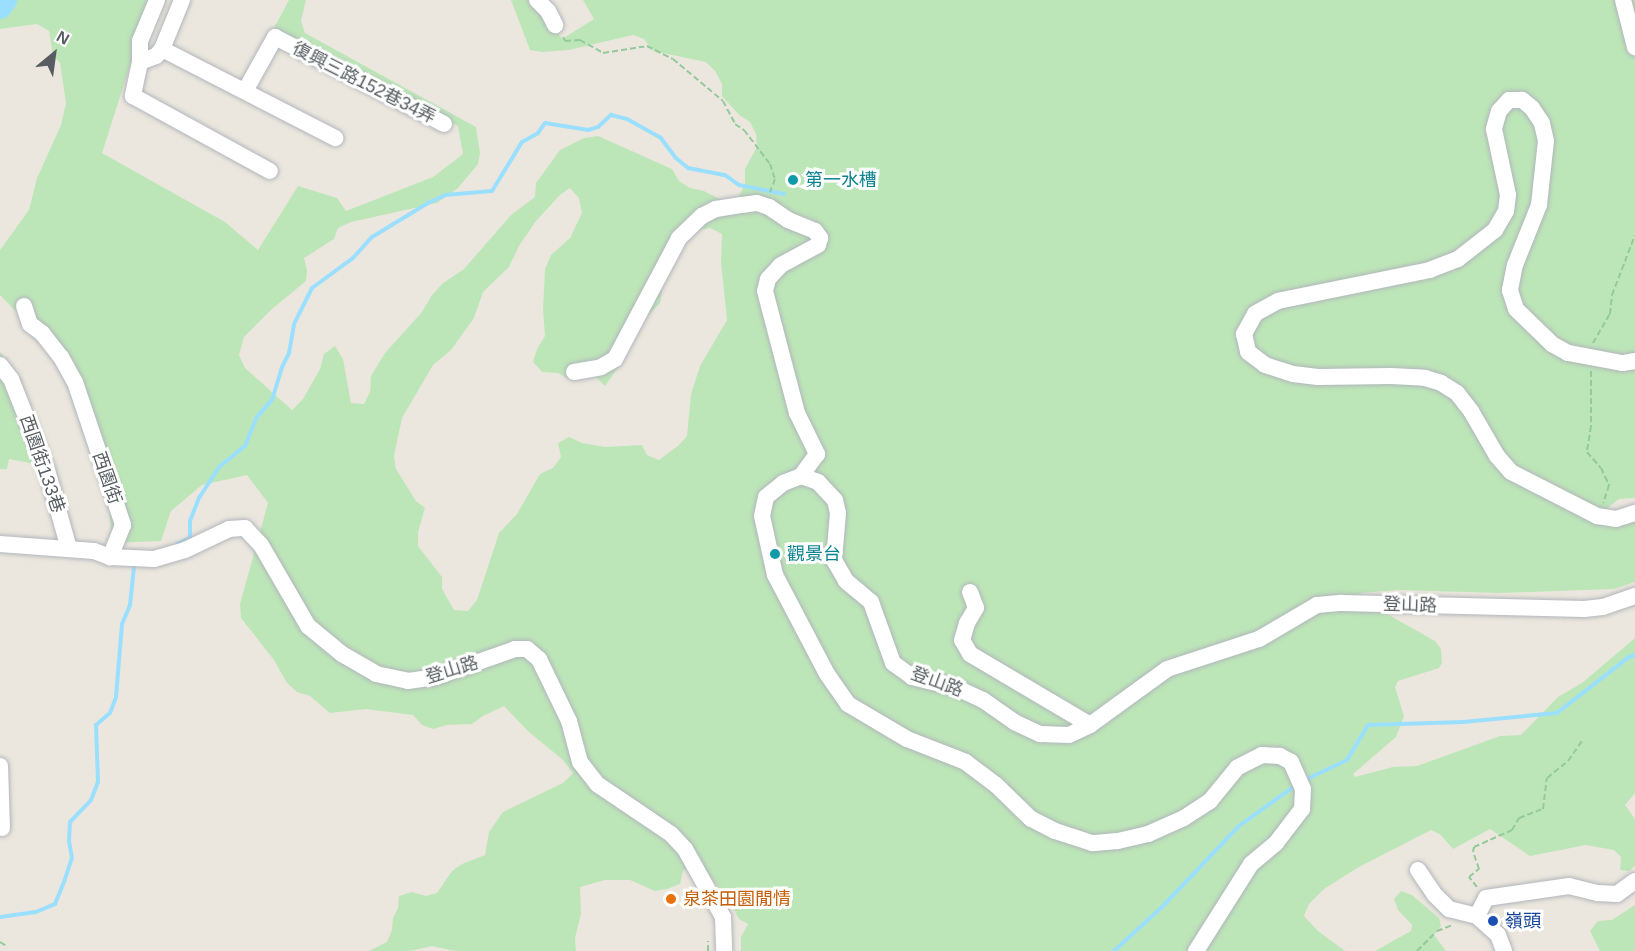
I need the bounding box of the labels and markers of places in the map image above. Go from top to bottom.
place label: 第一水槽 [805,169,877,191]
marker: 第一水槽 [786,173,800,187]
place label: 觀景台 [787,543,841,565]
marker: 觀景台 [768,547,782,561]
place label: 泉茶田園閒情 [683,888,791,910]
marker: 泉茶田園閒情 [664,892,678,906]
place label: 嶺頭 [1505,910,1541,932]
marker: 嶺頭 [1486,914,1500,928]

